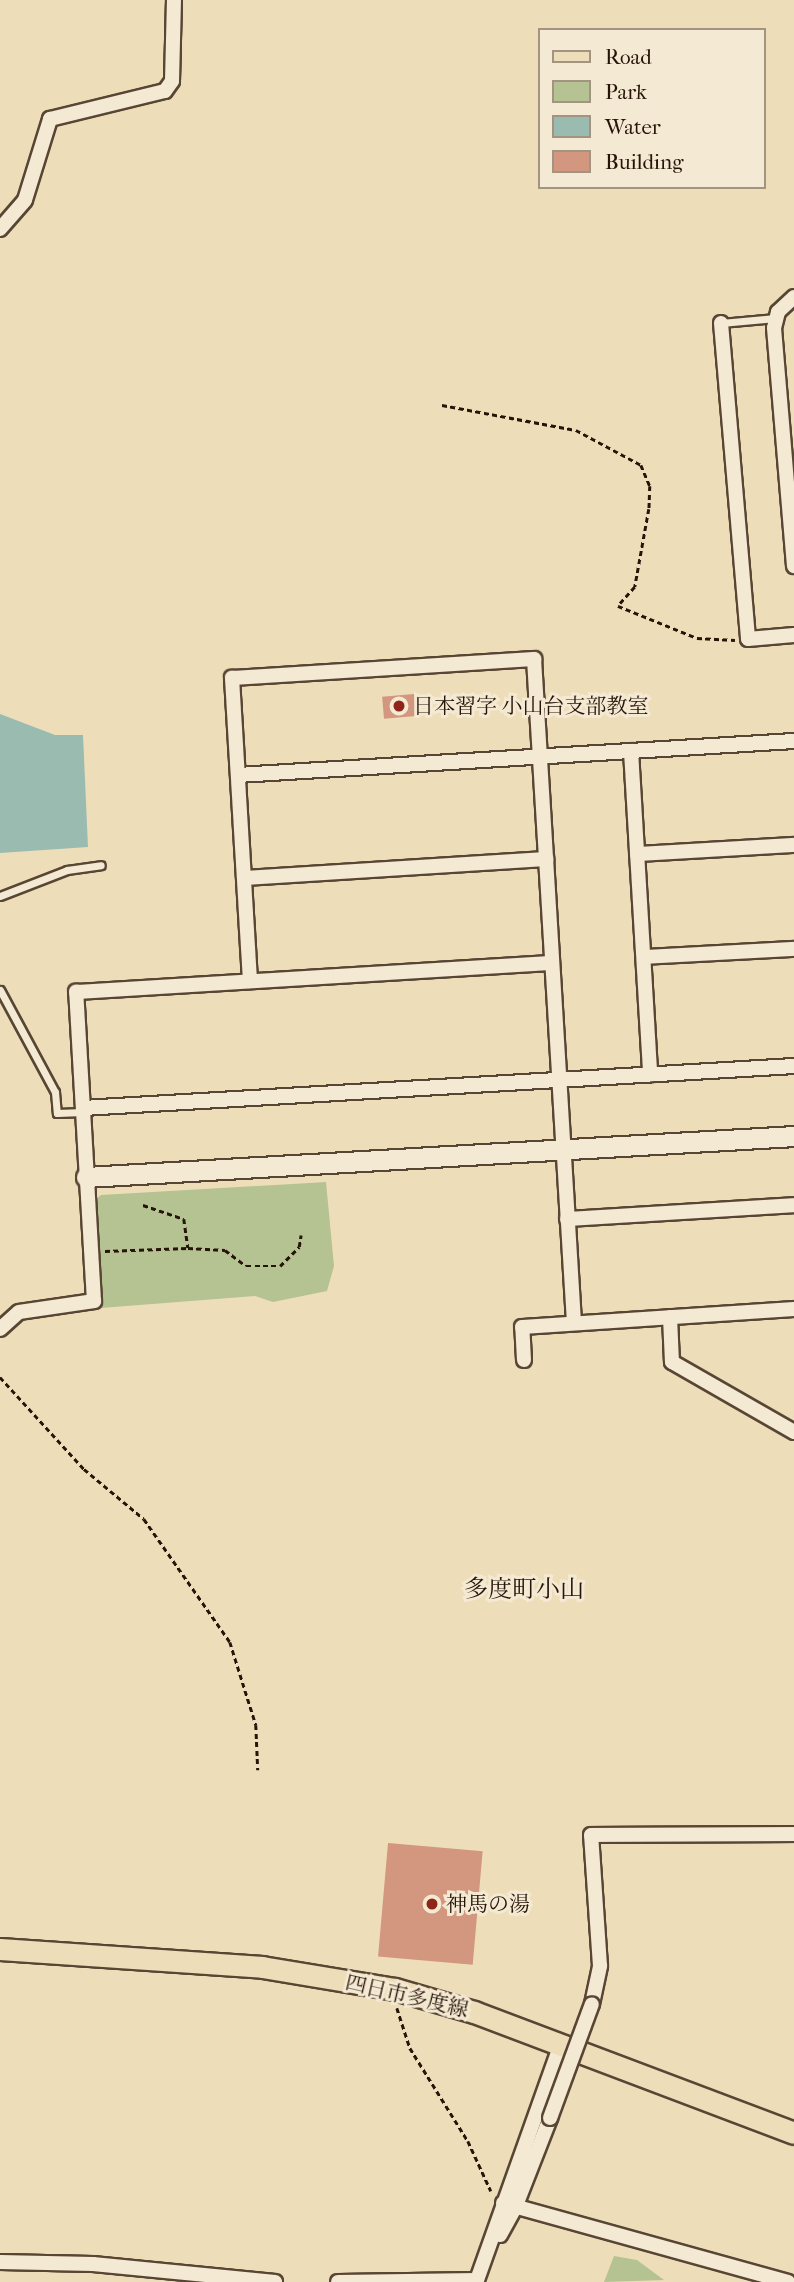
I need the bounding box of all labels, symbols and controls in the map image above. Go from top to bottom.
legend [538,28,766,189]
text: Road [605,45,652,69]
text: Park [605,80,647,104]
text: Water [605,115,661,139]
text: Building [605,150,683,174]
place label: 日本習字 小山台支部教室 [413,693,649,719]
marker: 日本習字 小山台支部教室 [391,698,407,714]
district label: 多度町小山 [464,1576,584,1604]
place label: 神馬の湯 [446,1891,530,1917]
marker: 神馬の湯 [424,1896,440,1912]
street label: 四日市多度線 [343,1970,471,2022]

